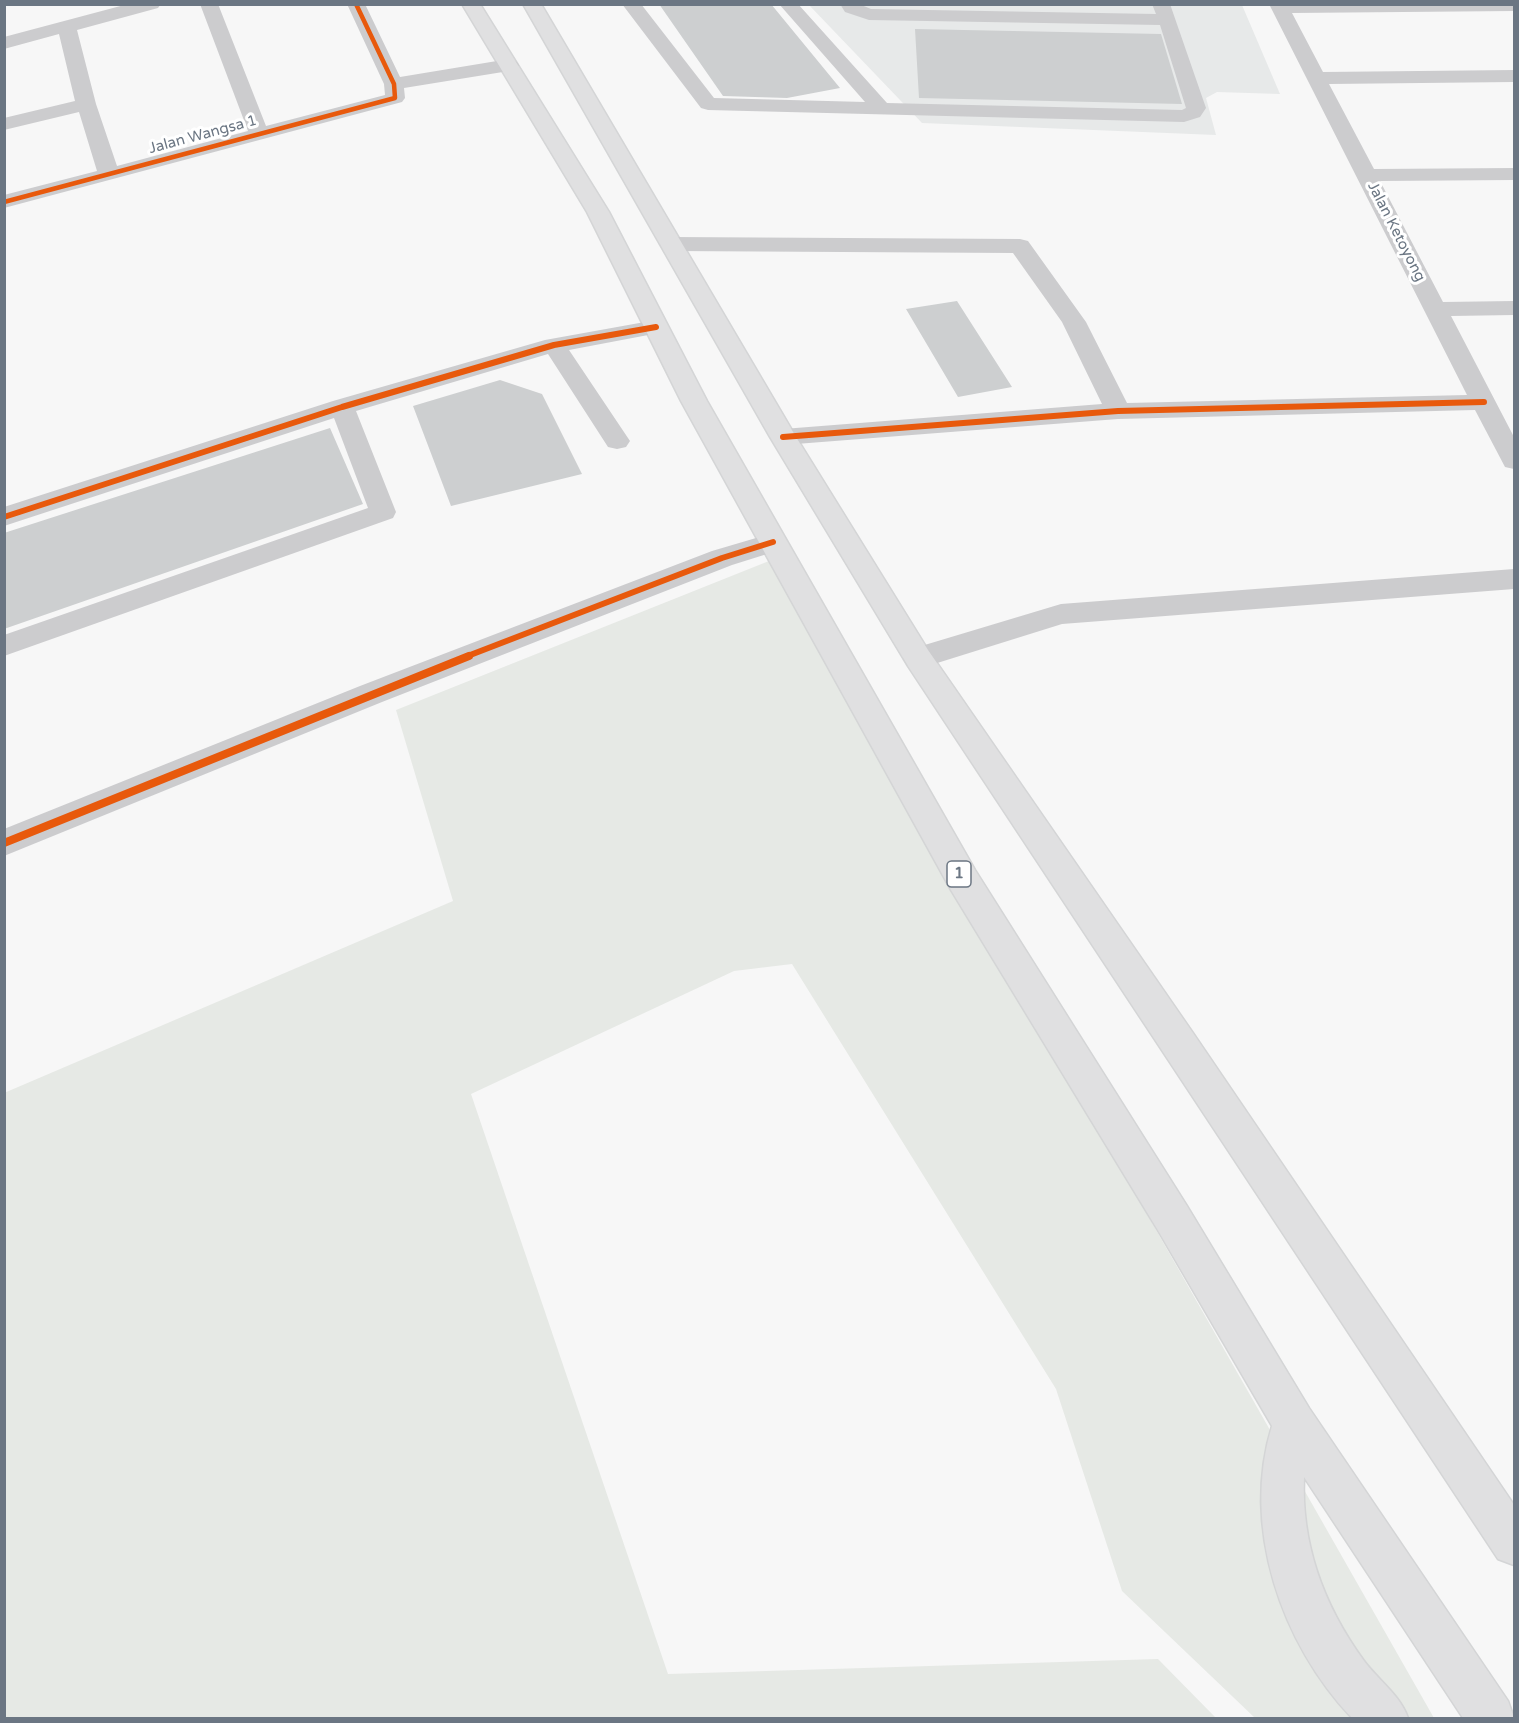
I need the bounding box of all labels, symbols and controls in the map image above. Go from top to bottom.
street label: Jalan Wangsa 1 [147,112,259,158]
street label: Jalan Ketoyong [1363,179,1429,285]
road number: 1 [947,861,971,887]

